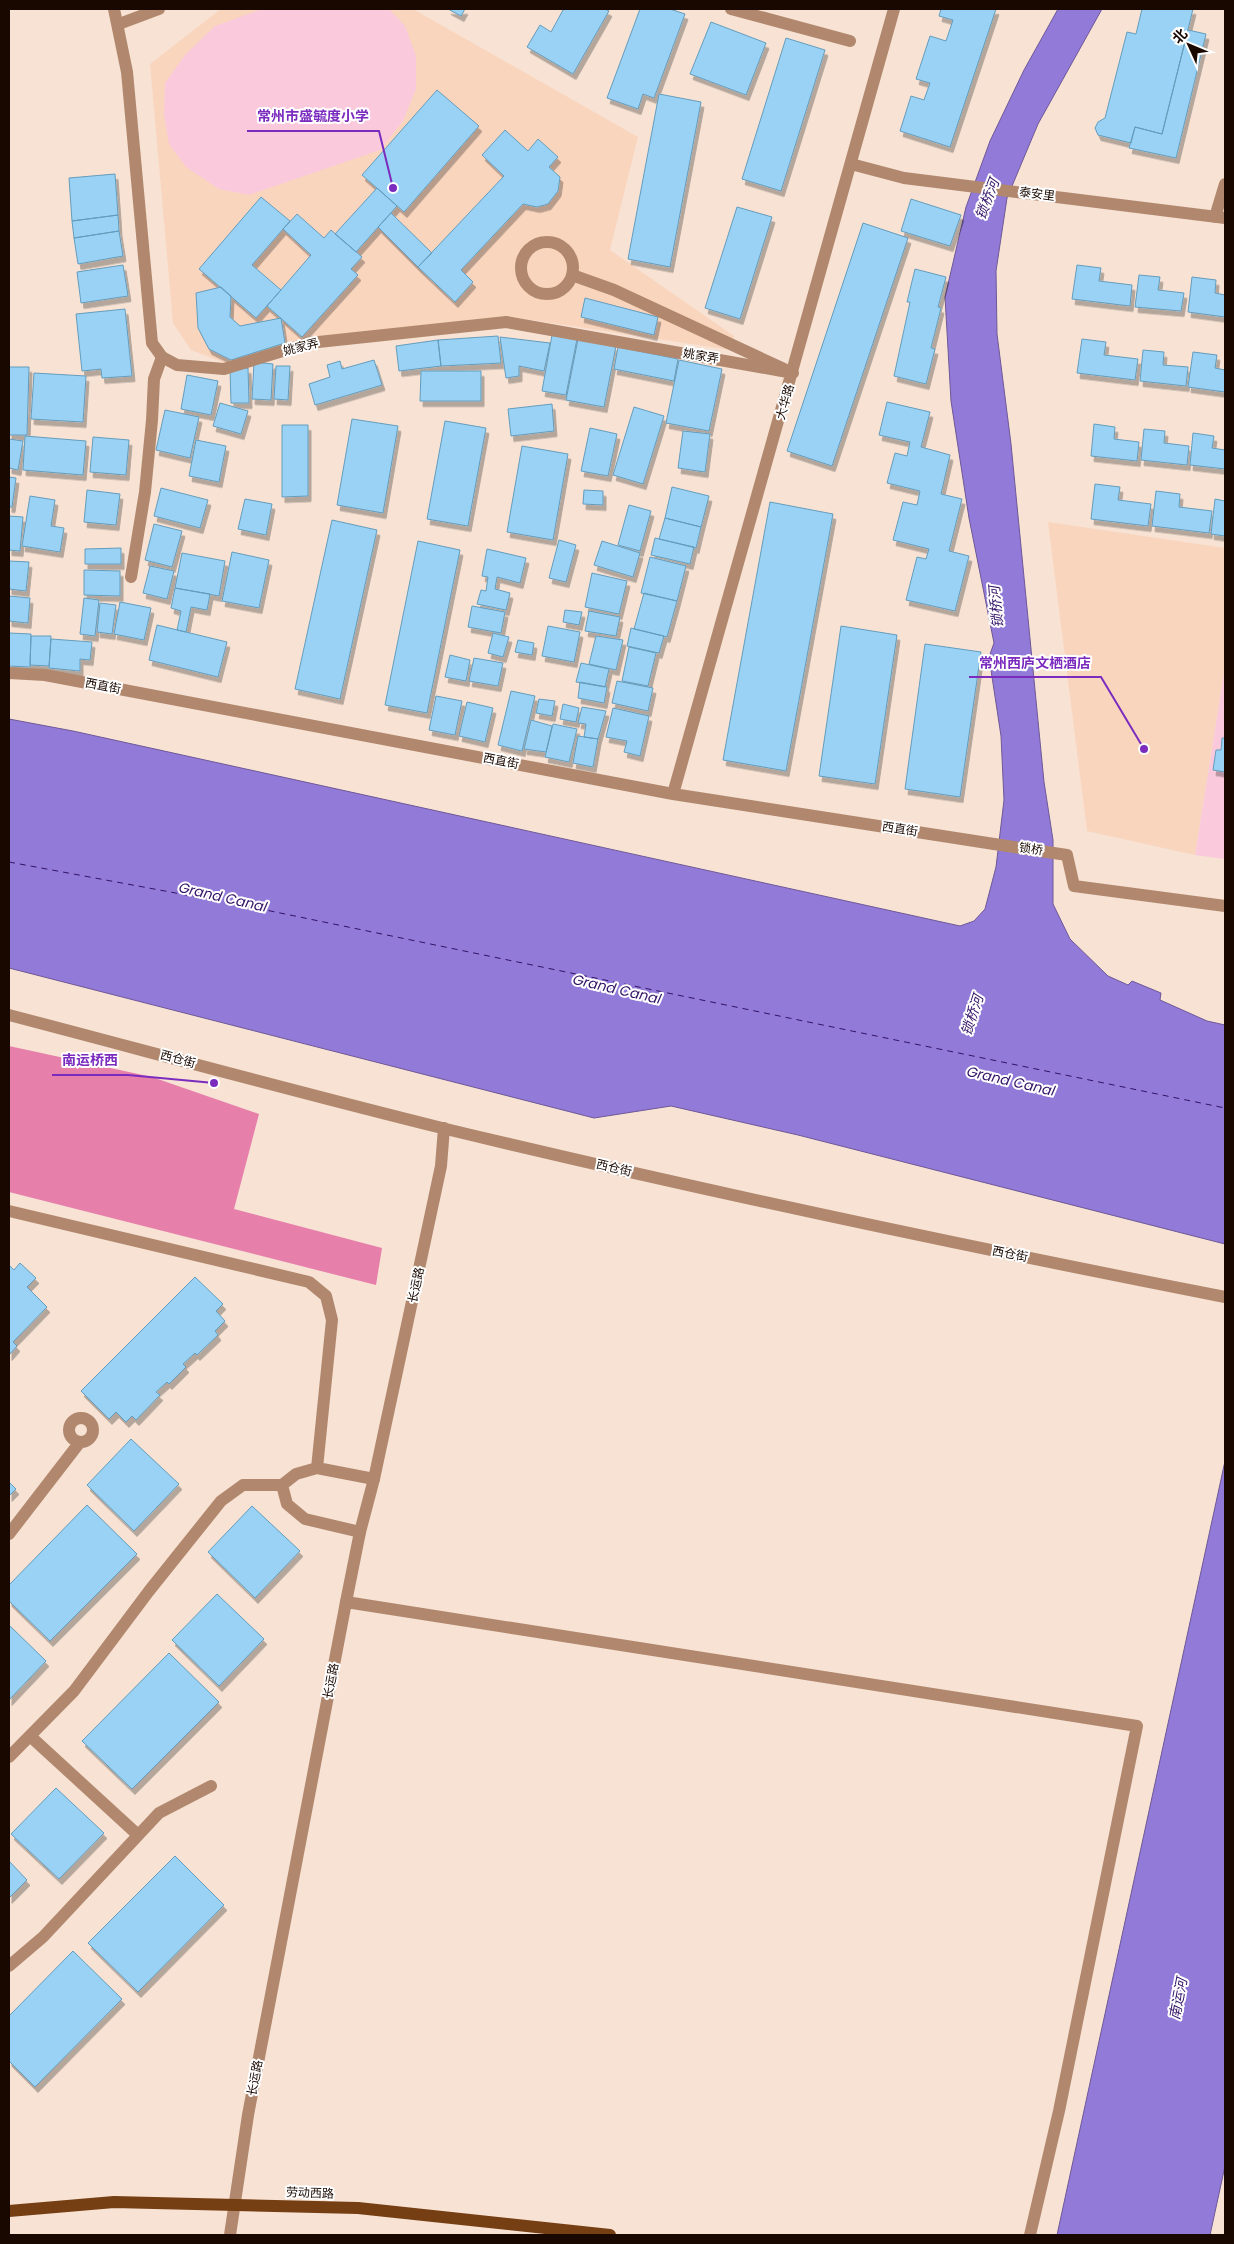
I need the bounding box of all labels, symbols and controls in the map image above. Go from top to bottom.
north arrow [1164,20,1214,70]
text: 北 [1168,24,1192,48]
callout: 常州市盛毓度小学 [247,102,379,131]
text: 常州市盛毓度小学 [257,106,369,126]
water label: 锁桥河 [970,173,1005,222]
street label: 泰安里 [1018,183,1056,204]
street label: 姚家弄 [281,334,320,359]
street label: 姚家弄 [682,344,720,367]
street label: 大华路 [771,382,798,422]
water label: 锁桥河 [984,582,1008,629]
callout: 常州西庐文栖酒店 [969,648,1101,677]
text: 常州西庐文栖酒店 [979,653,1091,673]
street label: 西直街 [84,674,122,697]
street label: 西直街 [482,749,520,772]
street label: 西直街 [881,817,919,840]
street label: 锁桥 [1018,838,1044,859]
water label: Grand Canal [177,877,270,917]
water label: Grand Canal [571,969,664,1009]
water label: 锁桥河 [956,989,989,1038]
callout: 南运桥西 [52,1046,128,1075]
street label: 西仓街 [159,1046,198,1071]
text: 南运桥西 [62,1050,118,1070]
water label: Grand Canal [965,1061,1058,1101]
street label: 西仓街 [595,1155,634,1180]
street label: 西仓街 [991,1242,1029,1265]
street label: 长运路 [403,1266,428,1304]
street label: 长运路 [319,1662,342,1700]
water label: 南运河 [1164,1974,1192,2022]
street label: 长运路 [243,2059,266,2097]
street label: 劳动西路 [286,2183,334,2202]

